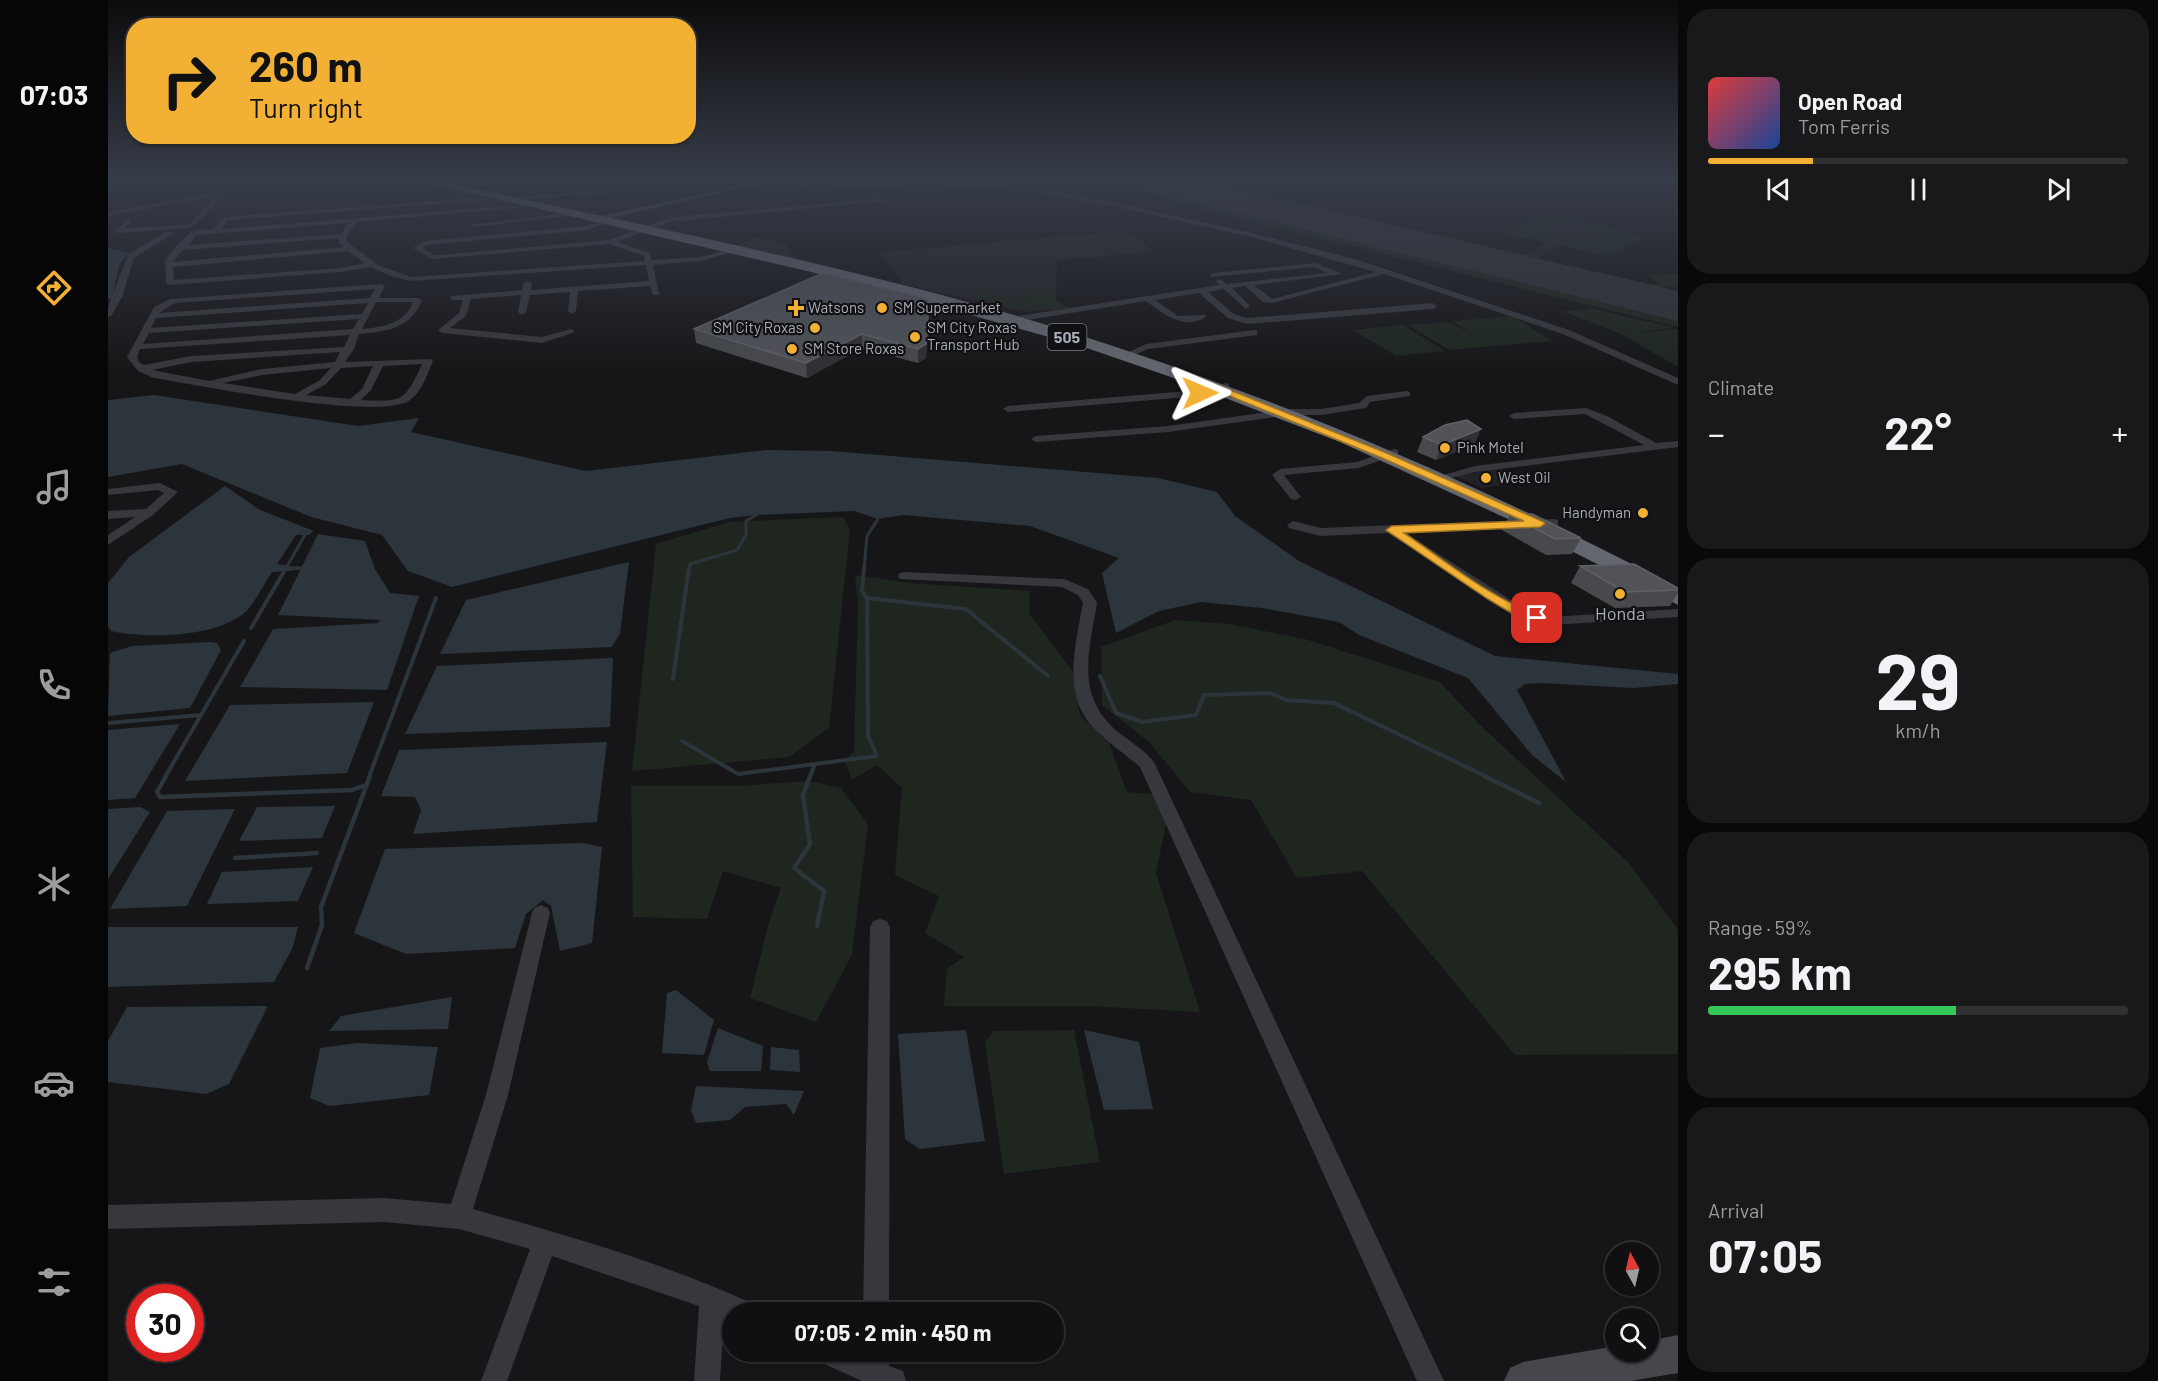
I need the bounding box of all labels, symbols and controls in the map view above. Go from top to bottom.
text: 260 m [249,40,362,90]
icon: right [150,42,228,120]
text: 07:03 [20,78,88,110]
text: Open Road [1798,88,1902,114]
text: Turn right [249,91,363,123]
text: Tom Ferris [1798,114,1890,138]
icon: previous [1762,173,1795,206]
icon: pause [1902,173,1935,206]
icon: next [2042,173,2075,206]
icon: directions [33,267,75,309]
place label: Watsons [808,298,864,316]
place label: SM Supermarket [894,298,1001,316]
marker: Watsons [789,301,803,315]
marker: SM Supermarket [875,301,889,315]
place label: SM City Roxas [713,318,803,336]
place label: SM City Roxas Transport Hub [927,318,1020,353]
marker: SM City Roxas [808,321,822,335]
road number: 505 [1048,324,1086,350]
marker: SM City Roxas Transport Hub [908,330,922,344]
place label: SM Store Roxas [804,339,904,357]
marker: SM Store Roxas [785,342,799,356]
position arrow [1168,361,1232,425]
text: Climate [1708,375,1774,399]
text: 22° [1884,405,1952,459]
text: − [1708,413,1725,453]
text: + [2111,413,2128,453]
place label: Pink Motel [1457,438,1524,456]
marker: Pink Motel [1438,441,1452,455]
icon: music [33,466,75,508]
place label: West Oil [1498,468,1551,486]
marker: West Oil [1479,471,1493,485]
place label: Handyman [1562,503,1631,521]
marker: Handyman [1636,506,1650,520]
marker: Honda [1613,587,1627,601]
pin [1511,592,1562,643]
icon: arrive [1520,601,1553,634]
place label: Honda [1595,602,1645,624]
text: 29 [1875,632,1961,726]
icon: phone [33,664,75,706]
text: km/h [1895,718,1941,742]
icon: climate [33,863,75,905]
text: Range · 59% [1708,915,1812,939]
text: 295 km [1708,945,1852,999]
icon: car [33,1062,75,1104]
text: Arrival [1708,1198,1764,1222]
text: 07:05 [1708,1228,1822,1282]
north arrow [1605,1242,1659,1296]
map controls [1605,1242,1659,1362]
icon: filters [33,1261,75,1303]
speed limit sign: 30 [126,1284,204,1362]
button: search [1605,1308,1659,1362]
text: 07:05 · 2 min · 450 m [794,1319,992,1345]

